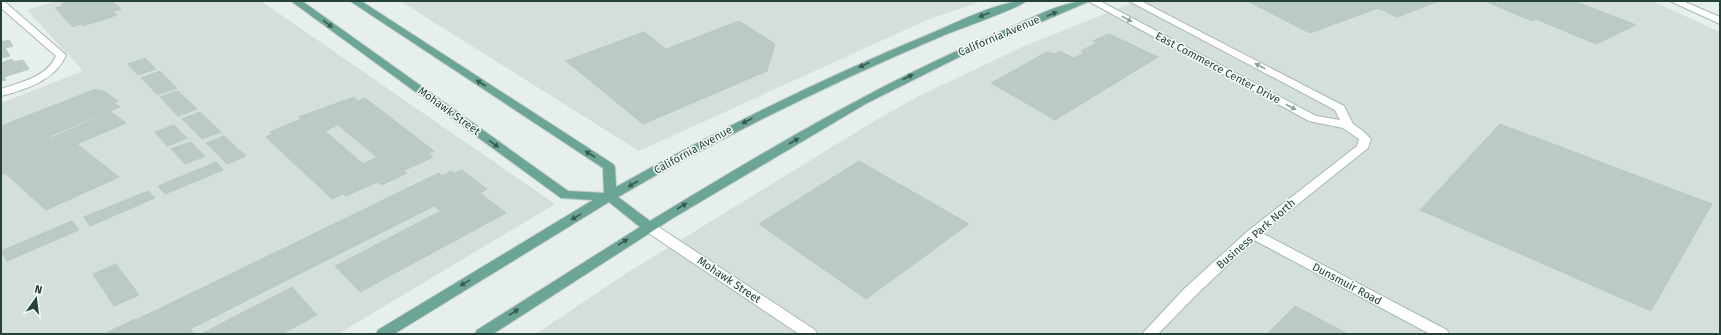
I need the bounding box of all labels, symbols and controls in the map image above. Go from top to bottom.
one-way arrow [1047,10,1059,16]
street label: California Avenue [956,13,1042,59]
one-way arrow [978,13,990,19]
one-way arrow [1121,16,1133,23]
one-way arrow [322,20,333,28]
street label: East Commerce Center Drive [1153,29,1283,107]
one-way arrow [859,62,870,68]
one-way arrow [1254,63,1265,69]
one-way arrow [902,74,913,80]
one-way arrow [476,79,486,87]
street label: Mohawk Street [415,84,483,138]
one-way arrow [1285,104,1297,110]
one-way arrow [742,118,753,125]
street label: California Avenue [652,123,734,177]
one-way arrow [788,137,800,144]
one-way arrow [489,140,499,148]
one-way arrow [585,150,595,158]
one-way arrow [627,180,639,187]
street label: Business Park North [1214,196,1298,272]
one-way arrow [676,203,688,210]
one-way arrow [570,213,582,220]
one-way arrow [618,238,628,246]
street label: Mohawk Street [695,254,763,306]
street label: Dunsmuir Road [1310,260,1384,308]
north arrow [16,279,56,319]
one-way arrow [459,280,471,287]
text: N [33,283,43,297]
one-way arrow [508,309,520,316]

